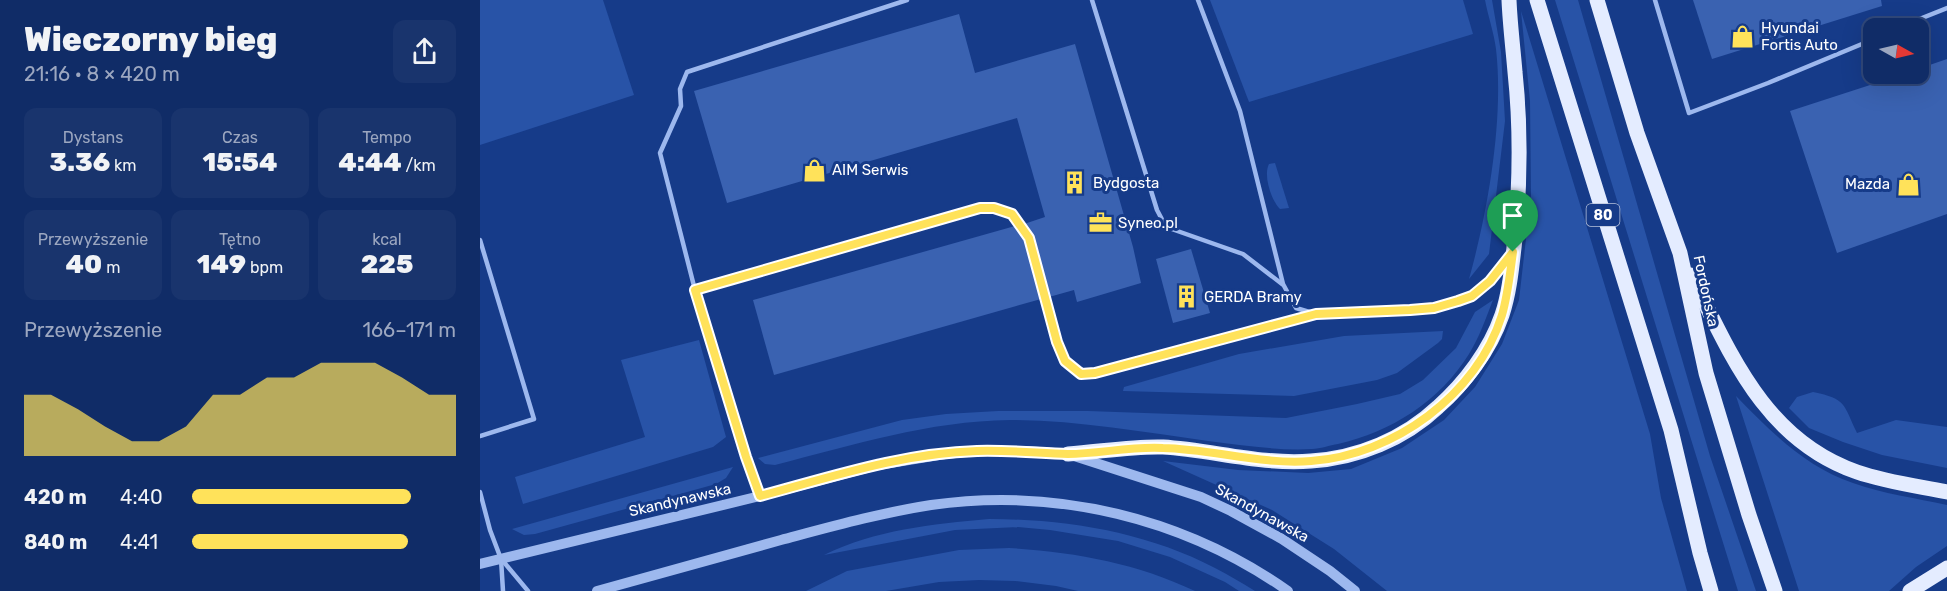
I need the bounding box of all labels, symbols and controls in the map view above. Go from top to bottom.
north arrow [1863,18,1929,84]
map controls [1863,18,1929,84]
place label: Hyundai Fortis Auto [1761,19,1838,54]
text: Wieczorny bieg [24,20,277,59]
button: share [393,20,456,83]
shop icon: Hyundai Fortis Auto [1730,24,1756,50]
text: 21:16 · 8 × 420 m [24,62,180,86]
text: Dystans [63,128,123,147]
text: Czas [222,128,258,147]
text: Tempo [362,128,412,147]
text: 3.36 [49,147,110,178]
text: 15:54 [203,147,277,178]
text: 4:44 [338,147,402,178]
text: km [110,156,137,175]
text: /km [402,156,436,175]
shop icon: AIM Serwis [801,157,827,183]
place label: AIM Serwis [832,161,909,179]
building icon: Bydgosta [1062,170,1088,196]
shop icon: Mazda [1895,171,1921,197]
place label: Bydgosta [1093,174,1159,192]
place label: Mazda [1845,175,1890,193]
pin [1487,190,1538,252]
icon: arrive [1496,199,1529,232]
road number: 80 [1586,204,1620,226]
office icon: Syneo.pl [1087,210,1113,236]
place label: Syneo.pl [1118,214,1178,232]
text: Przewyższenie [38,230,148,249]
text: Tętno [219,230,261,249]
text: kcal [372,230,402,249]
text: 40 [66,249,102,280]
text: 149 [197,249,246,280]
text: 225 [361,249,413,280]
street label: Fordońska [1690,253,1722,329]
text: m [102,258,120,277]
text: bpm [246,258,283,277]
building icon: GERDA Bramy [1173,284,1199,310]
place label: GERDA Bramy [1204,288,1302,306]
text: Przewyższenie [24,318,162,342]
text: 166–171 m [363,318,456,342]
street label: Skandynawska [627,480,733,520]
street label: Skandynawska [1212,480,1312,546]
text: 420 m [24,485,87,509]
text: 4:40 [120,485,163,509]
text: 840 m [24,530,87,554]
text: 4:41 [120,530,158,554]

